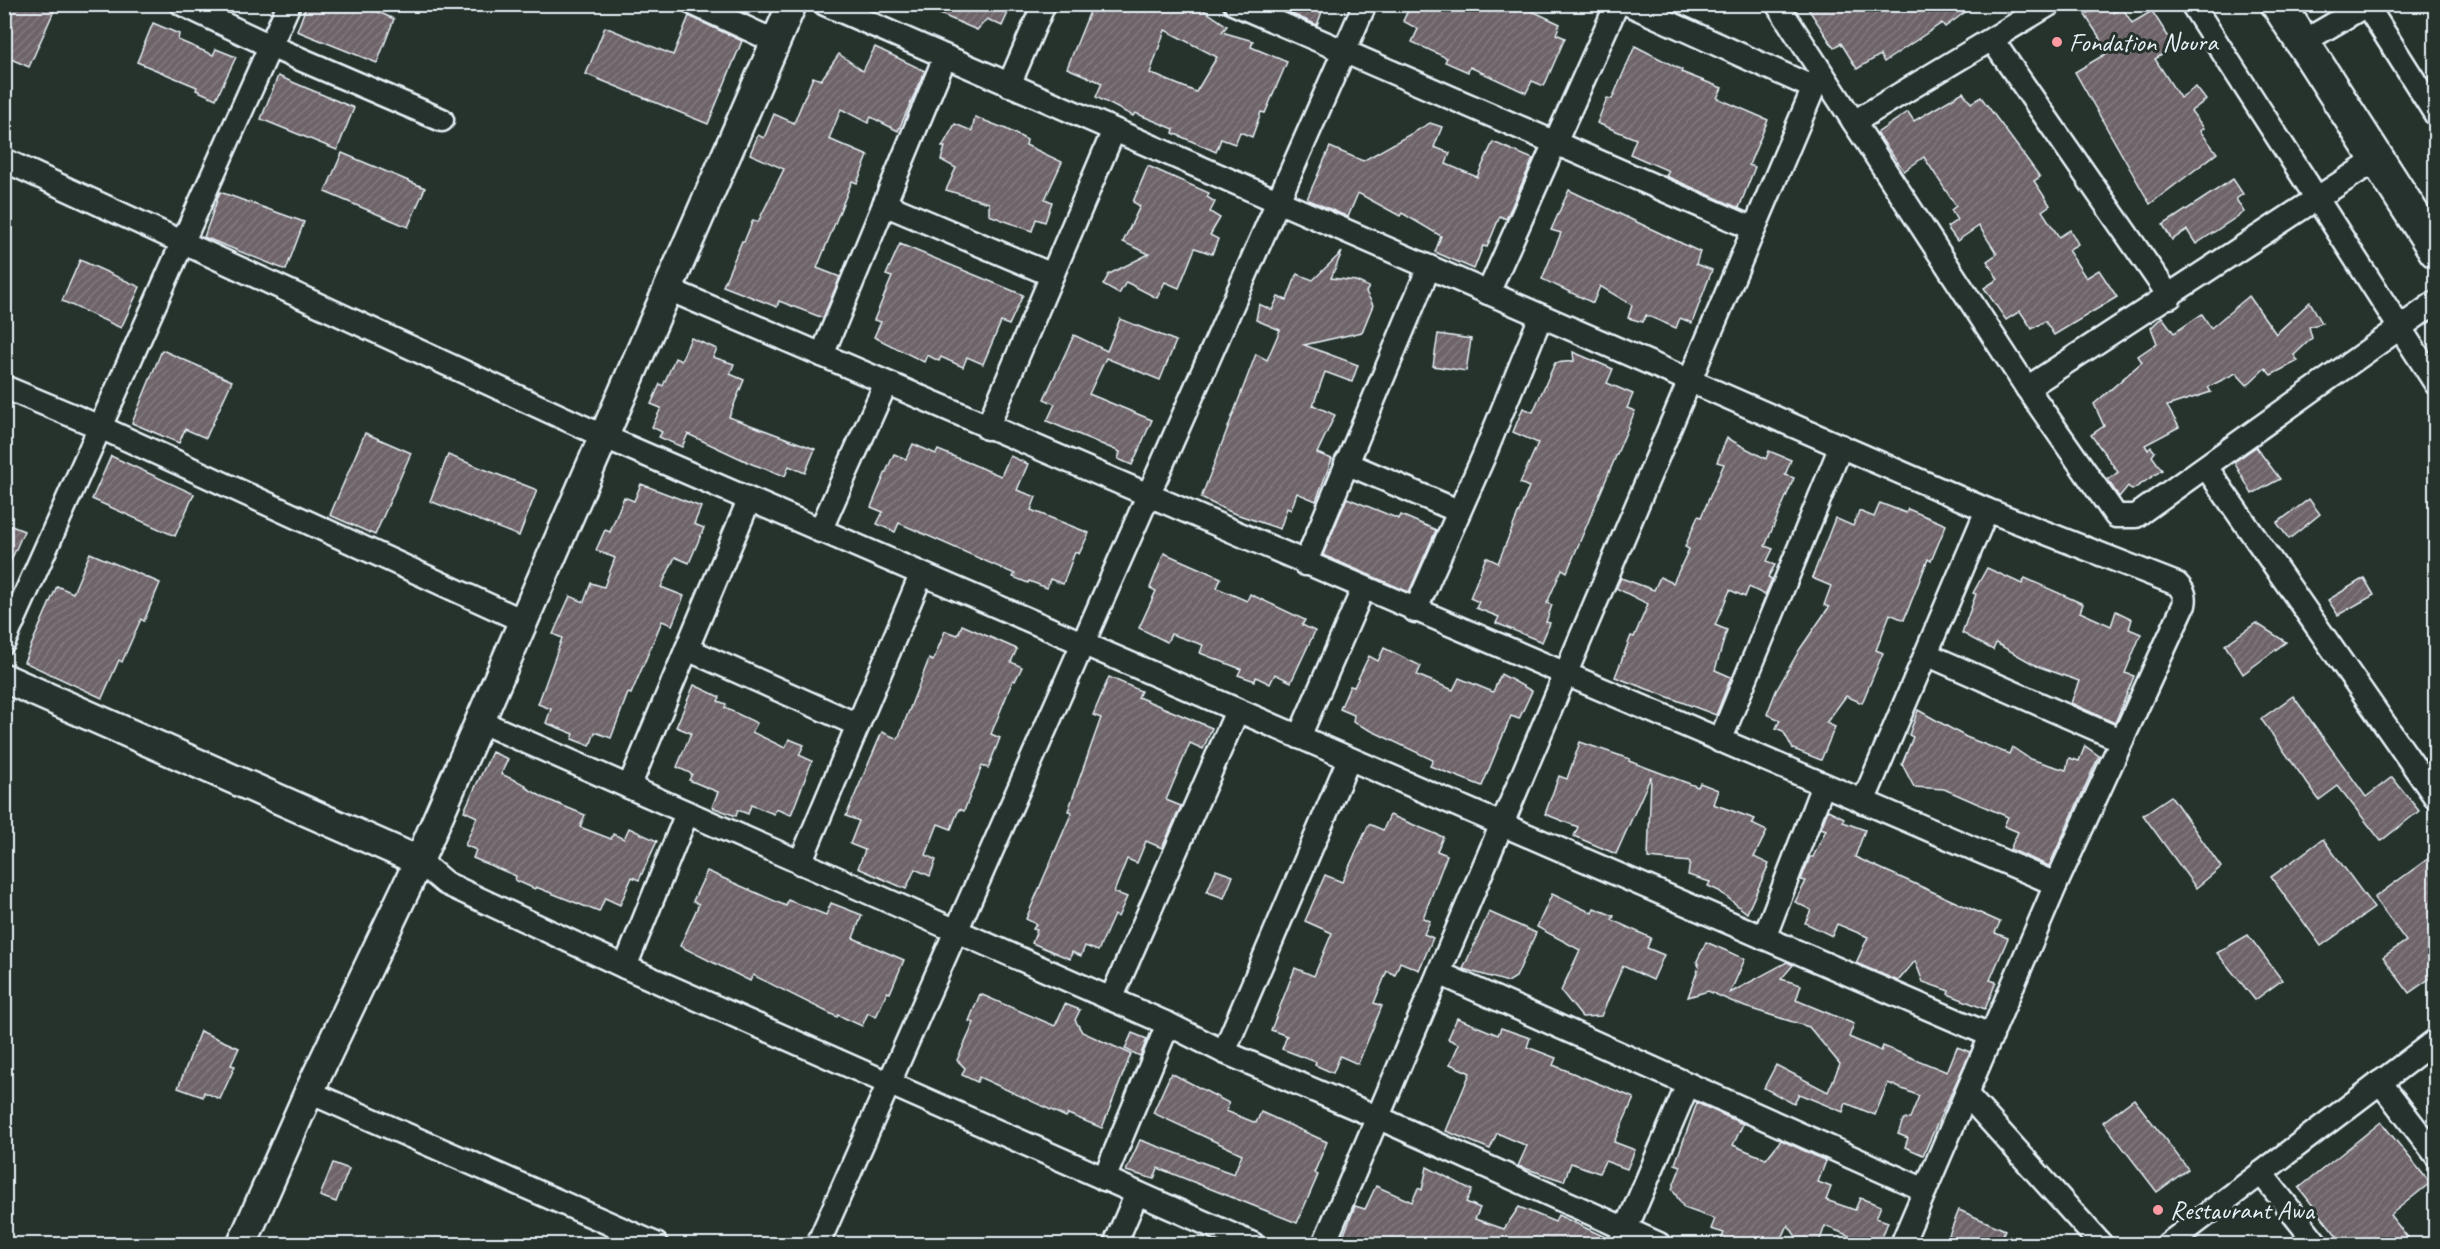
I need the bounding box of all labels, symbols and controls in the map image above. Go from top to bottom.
place label: Fondation Noura [2069,26,2219,59]
marker: Fondation Noura [2050,35,2064,49]
place label: Restaurant Awa [2170,1194,2315,1227]
marker: Restaurant Awa [2151,1203,2165,1217]

